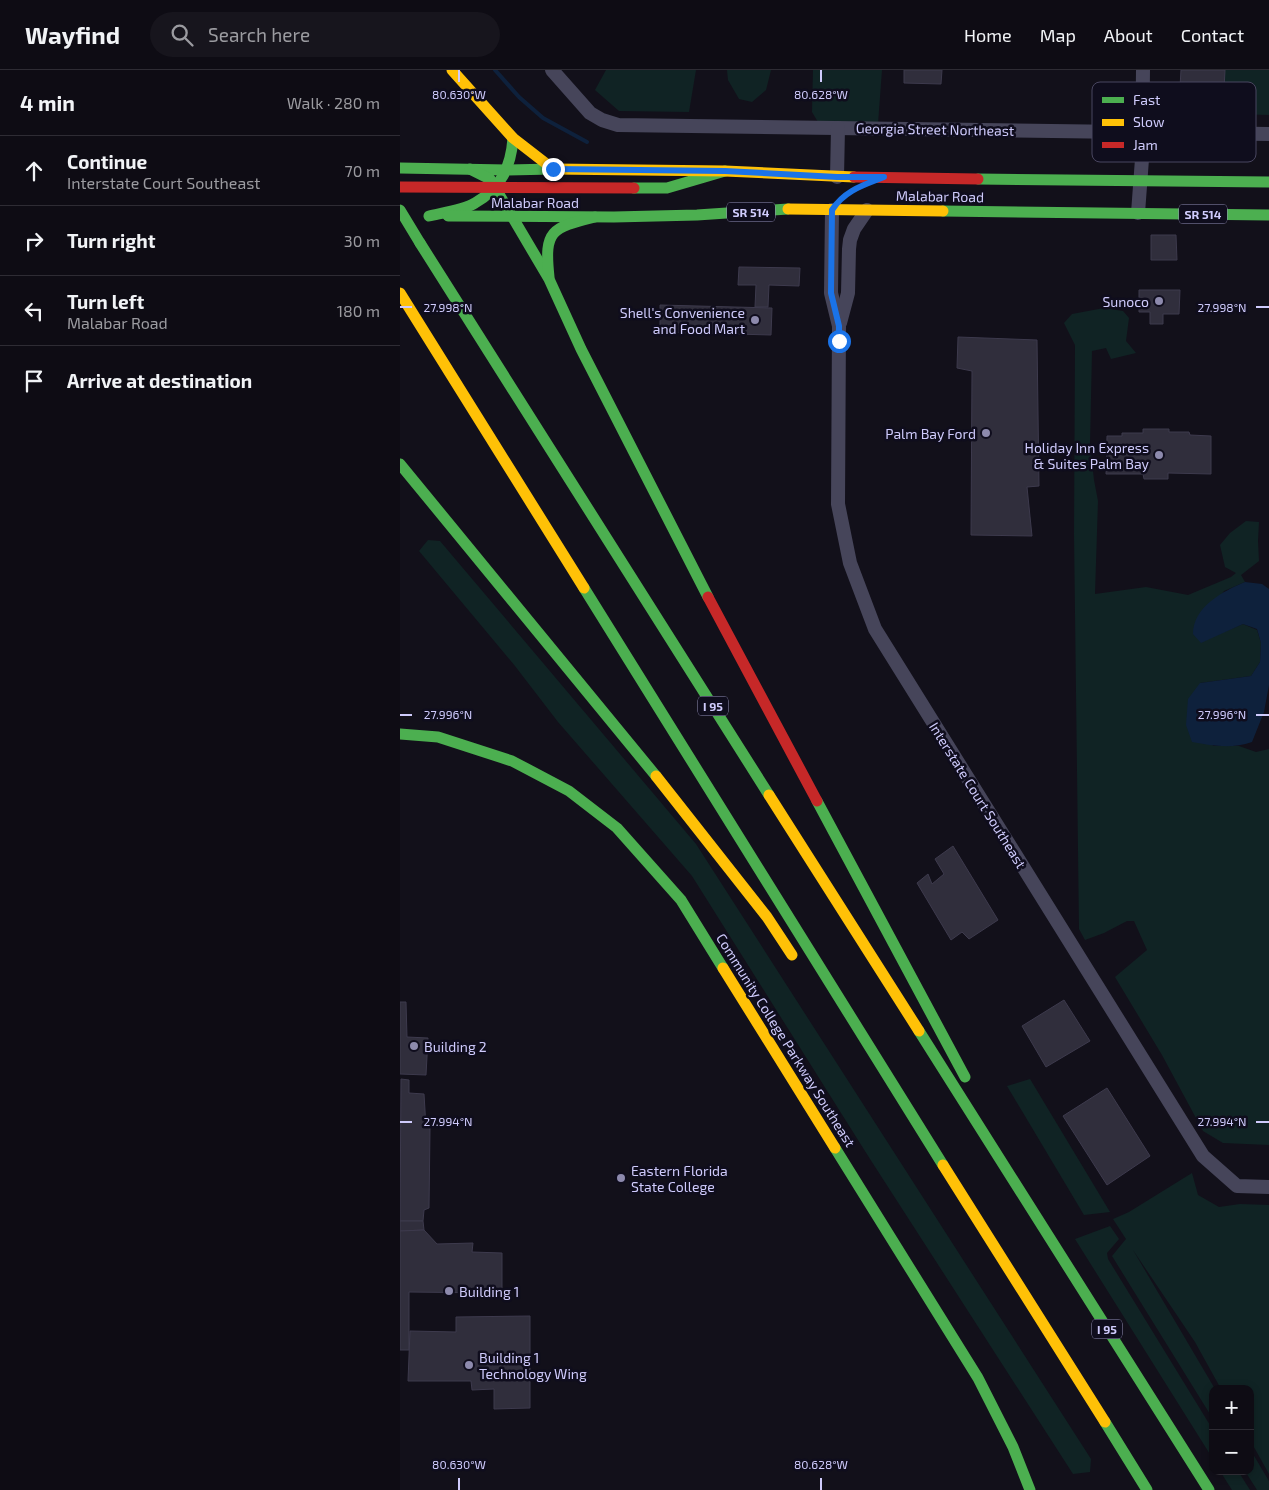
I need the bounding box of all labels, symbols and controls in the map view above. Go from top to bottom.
search box [150,12,500,57]
text: Wayfind [25,20,120,49]
icon: search [168,21,196,49]
text: Search here [208,23,310,46]
text: Home [964,24,1012,46]
text: Map [1040,24,1076,46]
text: About [1104,24,1153,46]
text: Contact [1181,24,1244,46]
legend [1092,82,1256,162]
text: 80.630°W [432,87,486,101]
text: 80.628°W [794,87,848,101]
text: 4 min [20,90,75,115]
text: Fast [1133,91,1160,108]
text: Walk · 280 m [287,93,380,112]
text: Slow [1133,113,1165,130]
street label: Georgia Street Northeast [856,119,1014,139]
text: Jam [1133,136,1158,153]
text: Continue [67,150,147,173]
icon: ahead [20,157,48,185]
route end [542,158,565,181]
text: 70 m [345,161,380,180]
text: Interstate Court Southeast [67,173,260,192]
street label: Malabar Road [896,187,984,205]
street label: Malabar Road [491,194,579,211]
road number: SR 514 [727,202,775,222]
road number: SR 514 [1179,204,1227,224]
icon: right [20,227,48,255]
text: Turn right [67,229,155,252]
text: 30 m [344,231,380,250]
text: Turn left [67,290,144,313]
place label: Sunoco [1102,293,1149,310]
marker: Sunoco [1153,295,1165,307]
icon: left [20,297,48,325]
text: 27.998°N [424,300,472,314]
text: 27.998°N [1198,300,1246,314]
text: 180 m [337,301,380,320]
place label: Shell's Convenience and Food Mart [620,304,745,337]
text: Malabar Road [67,313,168,332]
marker: Shell's Convenience and Food Mart [749,314,761,326]
route start [828,330,851,353]
icon: arrive [20,367,48,395]
text: Arrive at destination [67,369,252,392]
place label: Palm Bay Ford [885,425,976,442]
marker: Palm Bay Ford [980,427,992,439]
place label: Holiday Inn Express & Suites Palm Bay [1025,439,1150,472]
marker: Holiday Inn Express & Suites Palm Bay [1153,449,1165,461]
road number: I 95 [698,696,728,716]
text: 27.996°N [424,707,472,721]
text: 27.996°N [1198,707,1246,721]
street label: Interstate Court Southeast [926,719,1030,871]
street label: Community College Parkway Southeast [713,930,859,1150]
place label: Building 2 [424,1038,487,1055]
marker: Building 2 [408,1040,420,1052]
text: 27.994°N [423,1114,473,1128]
text: 27.994°N [1197,1114,1247,1128]
place label: Eastern Florida State College [631,1162,728,1195]
marker: Eastern Florida State College [615,1172,627,1184]
place label: Building 1 [459,1283,519,1300]
marker: Building 1 [443,1285,455,1297]
road number: I 95 [1092,1320,1122,1338]
place label: Building 1 Technology Wing [479,1349,587,1382]
marker: Building 1 Technology Wing [463,1359,475,1371]
map controls [1209,1385,1254,1475]
button: + [1209,1385,1254,1430]
button: − [1209,1430,1254,1475]
text: 80.630°W [432,1457,486,1471]
text: 80.628°W [794,1457,848,1471]

